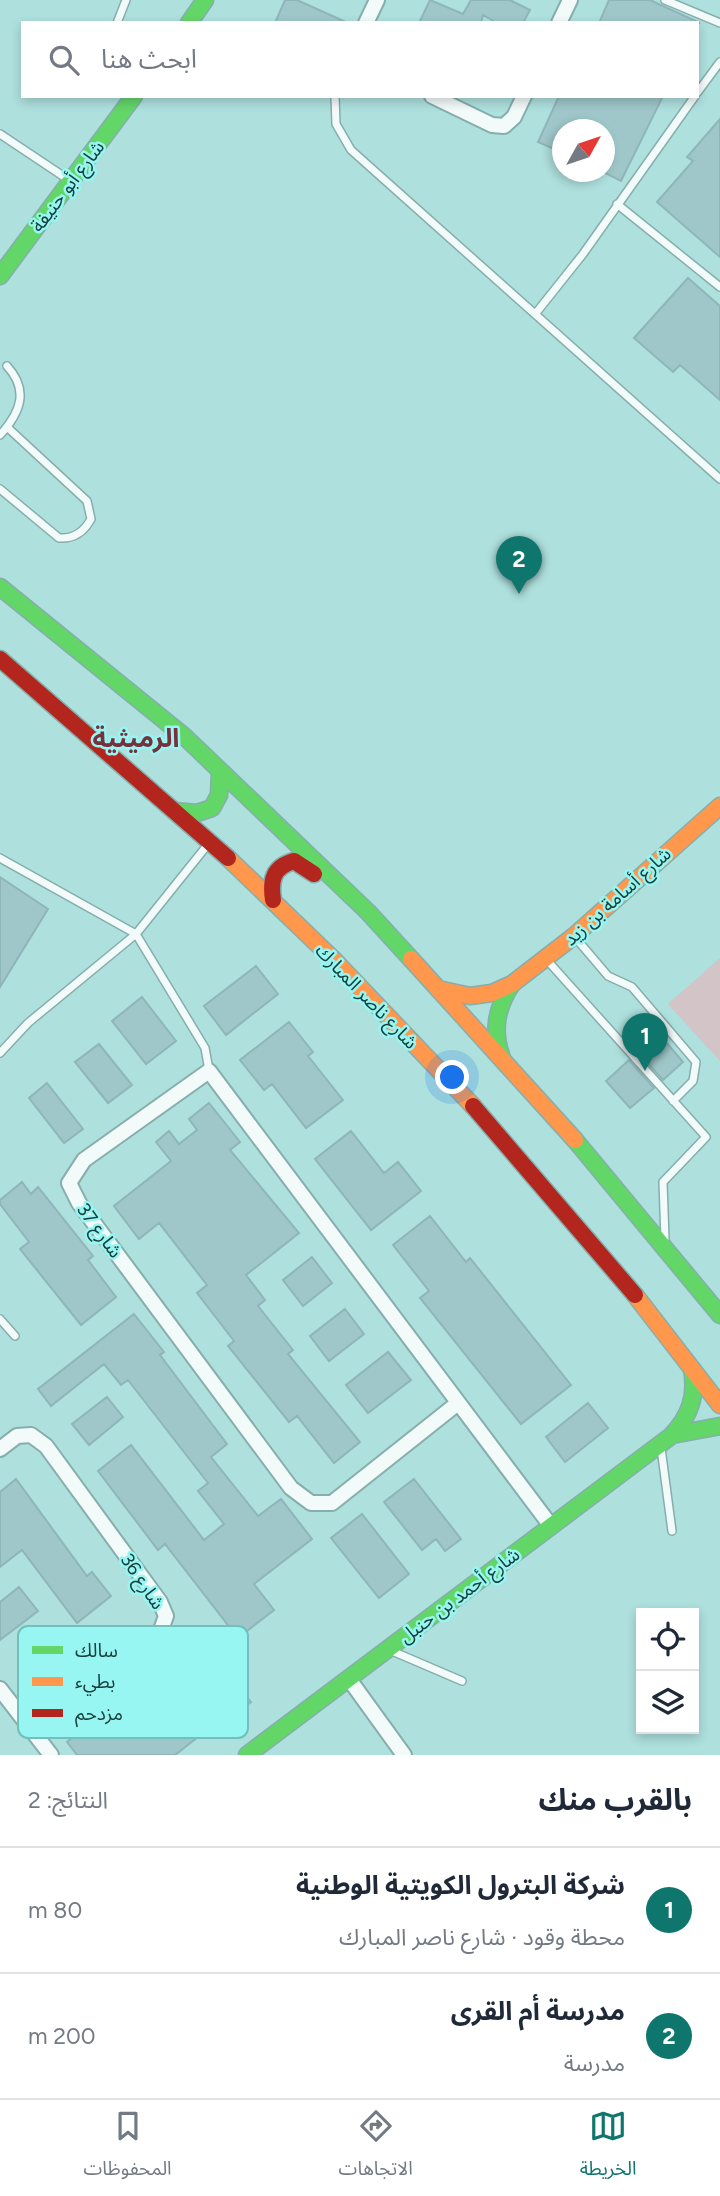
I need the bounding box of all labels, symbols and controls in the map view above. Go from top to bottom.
search box [21,21,699,98]
icon: search [45,41,83,79]
text: ابحث هنا [101,43,197,75]
north arrow [552,119,615,182]
street label: شارع أبو حنيفة [26,136,111,238]
pin: 2 [496,536,542,594]
district label: الرميثية [93,722,179,754]
street label: شارع أسامة بن زيد [559,842,677,952]
street label: شارع ناصر المبارك [309,939,423,1055]
pin: 1 [622,1013,668,1071]
your location [435,1060,469,1094]
street label: شارع 37 [70,1198,127,1263]
street label: شارع أحمد بن حنبل [395,1543,525,1650]
street label: شارع 36 [114,1549,170,1615]
map controls [636,1608,699,1734]
button: locate [636,1608,699,1671]
legend [18,1626,248,1738]
text: سالك [75,1639,118,1662]
text: بطيء [75,1670,115,1696]
button: layers [636,1671,699,1734]
text: مزدحم [75,1702,123,1728]
text: بالقرب منك [539,1781,692,1818]
text: النتائج: 2 [28,1786,108,1814]
text: شركة البترول الكويتية الوطنية [296,1869,625,1901]
text: 80 m [28,1896,82,1924]
text: 1 [664,1896,674,1924]
text: محطة وقود · شارع ناصر المبارك [339,1923,625,1951]
text: مدرسة أم القرى [451,1995,625,2027]
text: 200 m [28,2022,96,2050]
text: 2 [662,2022,676,2050]
text: مدرسة [564,2049,625,2077]
tab: المحفوظات [83,2107,172,2189]
tab: الاتجاهات [339,2107,413,2189]
tab: الخريطة [580,2107,637,2189]

